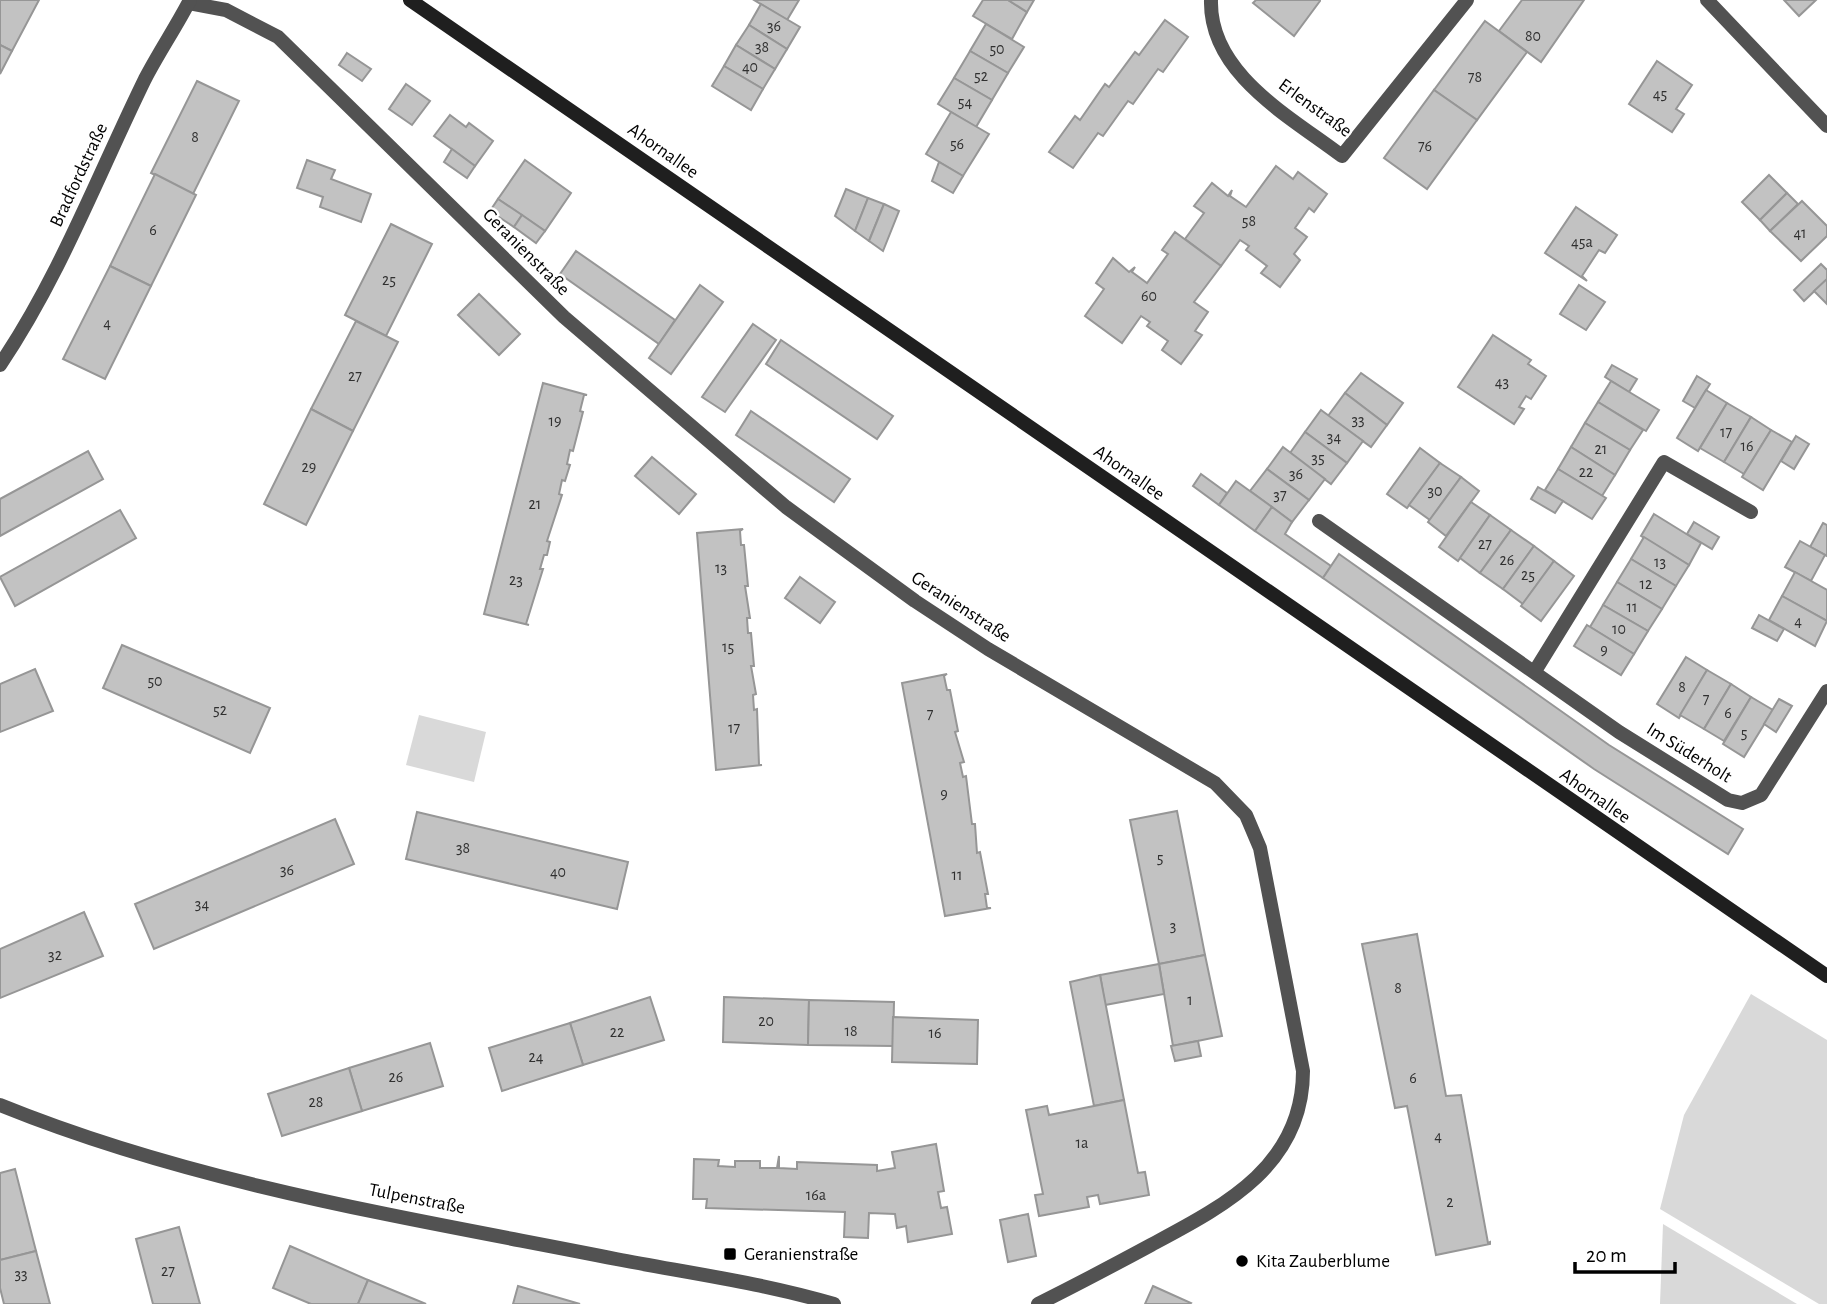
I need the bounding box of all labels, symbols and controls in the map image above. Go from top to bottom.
house number: 36 [767,18,781,34]
house number: 80 [1525,28,1541,44]
house number: 38 [755,39,769,55]
house number: 50 [989,41,1005,57]
house number: 40 [742,59,758,75]
house number: 52 [974,68,988,84]
house number: 78 [1468,69,1482,85]
street label: Erlenstraße [1275,75,1355,141]
house number: 45 [1653,86,1667,102]
house number: 54 [958,94,972,110]
street label: Bradfordstraße [47,120,111,230]
street label: Ahornallee [624,120,702,182]
house number: 8 [191,129,199,145]
house number: 56 [950,136,964,152]
house number: 76 [1418,138,1432,154]
street label: Geranienstraße [479,205,573,299]
house number: 58 [1242,213,1256,229]
house number: 6 [149,222,157,238]
house number: 41 [1793,225,1807,241]
house number: 45a [1571,234,1593,250]
house number: 25 [382,272,396,288]
house number: 60 [1141,288,1157,304]
house number: 4 [103,315,111,331]
house number: 27 [348,368,362,384]
house number: 43 [1495,374,1509,390]
house number: 33 [1351,412,1365,428]
house number: 19 [548,413,562,429]
house number: 17 [1720,424,1732,440]
house number: 34 [1327,429,1341,445]
house number: 16 [1740,438,1754,454]
house number: 21 [1595,441,1607,457]
street label: Ahornallee [1090,442,1168,504]
house number: 35 [1311,450,1325,466]
house number: 29 [302,459,316,475]
house number: 22 [1579,464,1593,480]
house number: 36 [1289,466,1303,482]
house number: 30 [1427,483,1443,499]
house number: 37 [1273,487,1287,503]
house number: 21 [529,496,541,512]
house number: 27 [1478,536,1492,552]
house number: 26 [1500,552,1514,568]
house number: 13 [1654,554,1666,570]
house number: 13 [715,560,727,576]
house number: 25 [1521,567,1535,583]
street label: Geranienstraße [908,568,1014,646]
house number: 23 [509,572,523,588]
house number: 12 [1640,576,1652,592]
house number: 11 [1626,599,1638,615]
house number: 4 [1794,613,1802,629]
house number: 10 [1612,621,1626,637]
house number: 15 [722,639,734,655]
house number: 9 [1600,642,1608,658]
house number: 50 [147,673,163,689]
house number: 8 [1678,679,1686,695]
house number: 7 [1703,691,1710,707]
house number: 52 [213,702,227,718]
house number: 6 [1724,705,1732,721]
house number: 7 [927,706,934,722]
street label: Im Süderholt [1643,719,1735,787]
house number: 17 [728,720,740,736]
house number: 5 [1741,725,1747,741]
street label: Ahornallee [1556,765,1634,827]
house number: 9 [940,786,948,802]
house number: 38 [456,840,470,856]
house number: 5 [1157,850,1163,866]
house number: 36 [280,862,294,878]
house number: 40 [550,864,566,880]
house number: 11 [951,867,963,883]
house number: 34 [195,896,209,912]
house number: 3 [1170,918,1176,934]
house number: 32 [48,947,62,963]
house number: 8 [1394,980,1402,996]
house number: 1 [1187,992,1193,1008]
house number: 20 [758,1013,774,1029]
house number: 18 [844,1023,858,1039]
house number: 22 [610,1024,624,1040]
house number: 16 [928,1025,942,1041]
house number: 24 [529,1049,544,1065]
house number: 26 [389,1069,403,1085]
house number: 6 [1409,1070,1417,1086]
house number: 28 [309,1094,323,1110]
house number: 4 [1434,1128,1442,1144]
house number: 1a [1076,1135,1088,1151]
street label: Tulpenstraße [367,1180,467,1218]
house number: 16a [806,1187,826,1203]
house number: 2 [1446,1194,1454,1210]
scale bar [1575,1230,1675,1274]
place label: Geranienstraße [744,1245,858,1264]
text: 20 m [1586,1245,1627,1266]
marker: Geranienstraße [722,1246,738,1262]
place label: Kita Zauberblume [1256,1252,1390,1271]
marker: Kita Zauberblume [1234,1253,1250,1269]
house number: 27 [161,1263,175,1279]
house number: 33 [14,1266,28,1282]

